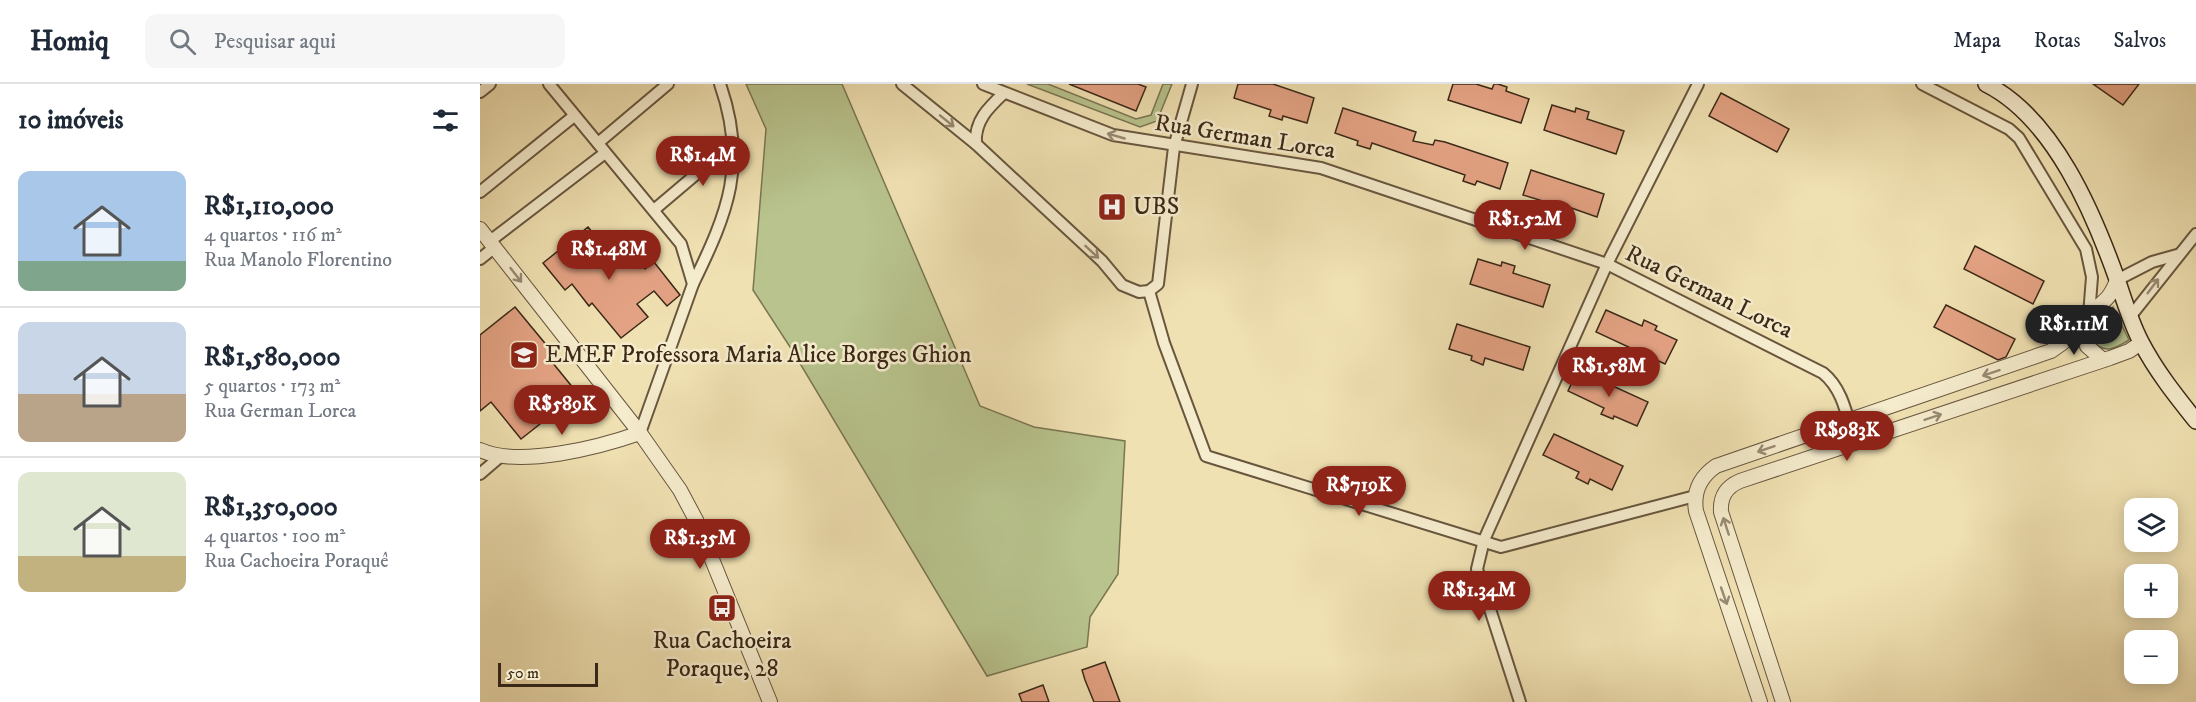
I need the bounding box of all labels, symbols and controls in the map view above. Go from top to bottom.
search box [145,14,565,68]
text: Homiq [30,24,109,59]
icon: search [166,25,199,58]
text: Pesquisar aqui [214,28,336,55]
text: Mapa [1953,28,2001,54]
text: Rotas [2034,28,2081,54]
text: Salvos [2114,28,2166,54]
text: 10 imóveis [18,104,123,137]
icon: filters [429,104,462,137]
street label: Rua German Lorca [1152,108,1338,166]
one-way arrow [939,114,955,127]
one-way arrow [1107,130,1126,141]
pin: R$1.4M [654,136,752,187]
text: R$1.4M [670,143,736,168]
text: R$1,110,000 [204,190,334,223]
hospital icon: UBS [1096,191,1128,223]
place label: UBS [1133,192,1179,222]
icon: home [66,195,138,267]
pin: R$1.52M [1470,200,1580,251]
text: R$1.52M [1488,207,1562,232]
text: 4 quartos · 116 m² [204,223,342,248]
pin: R$1.48M [554,230,664,281]
text: R$1.48M [571,237,647,262]
street label: Rua German Lorca [1620,238,1798,346]
one-way arrow [1084,245,1099,259]
text: Rua Manolo Florentino [204,248,392,273]
one-way arrow [510,267,523,283]
one-way arrow [2147,279,2159,295]
pin: R$1.11M [2019,305,2129,356]
text: R$1.11M [2039,312,2109,337]
school or university icon: EMEF Professora Maria Alice Borges Ghion [508,339,540,371]
place label: EMEF Professora Maria Alice Borges Ghion [545,340,972,370]
text: R$1,580,000 [204,341,341,374]
icon: home [66,346,138,418]
pin: R$1.58M [1554,347,1664,398]
text: R$1.58M [1572,354,1646,379]
one-way arrow [1981,368,2000,379]
text: 5 quartos · 173 m² [204,374,340,399]
pin: R$589K [513,385,611,436]
text: R$589K [528,392,596,417]
text: Rua German Lorca [204,399,356,424]
one-way arrow [1923,410,1942,421]
pin: R$983K [1798,411,1896,462]
text: R$983K [1814,418,1880,443]
one-way arrow [1757,444,1776,455]
pin: R$719K [1310,466,1408,517]
text: R$719K [1326,473,1392,498]
text: R$1,350,000 [204,491,338,524]
icon: home [66,496,138,568]
map controls [2124,498,2178,684]
button: layers [2124,498,2178,552]
one-way arrow [1720,517,1731,536]
pin: R$1.35M [645,519,755,570]
text: 4 quartos · 100 m² [204,524,345,549]
text: R$1.35M [664,526,736,551]
text: Rua Cachoeira Poraquê [204,549,389,574]
button: + [2124,564,2178,618]
pin: R$1.34M [1424,571,1534,622]
text: R$1.34M [1442,578,1516,603]
one-way arrow [1720,586,1731,605]
bus stop icon: Rua Cachoeira Poraque, 28 [706,592,738,624]
place label: Rua Cachoeira Poraque, 28 [653,626,792,684]
button: − [2124,630,2178,684]
scale bar [498,660,598,688]
text: 50 m [507,663,539,683]

